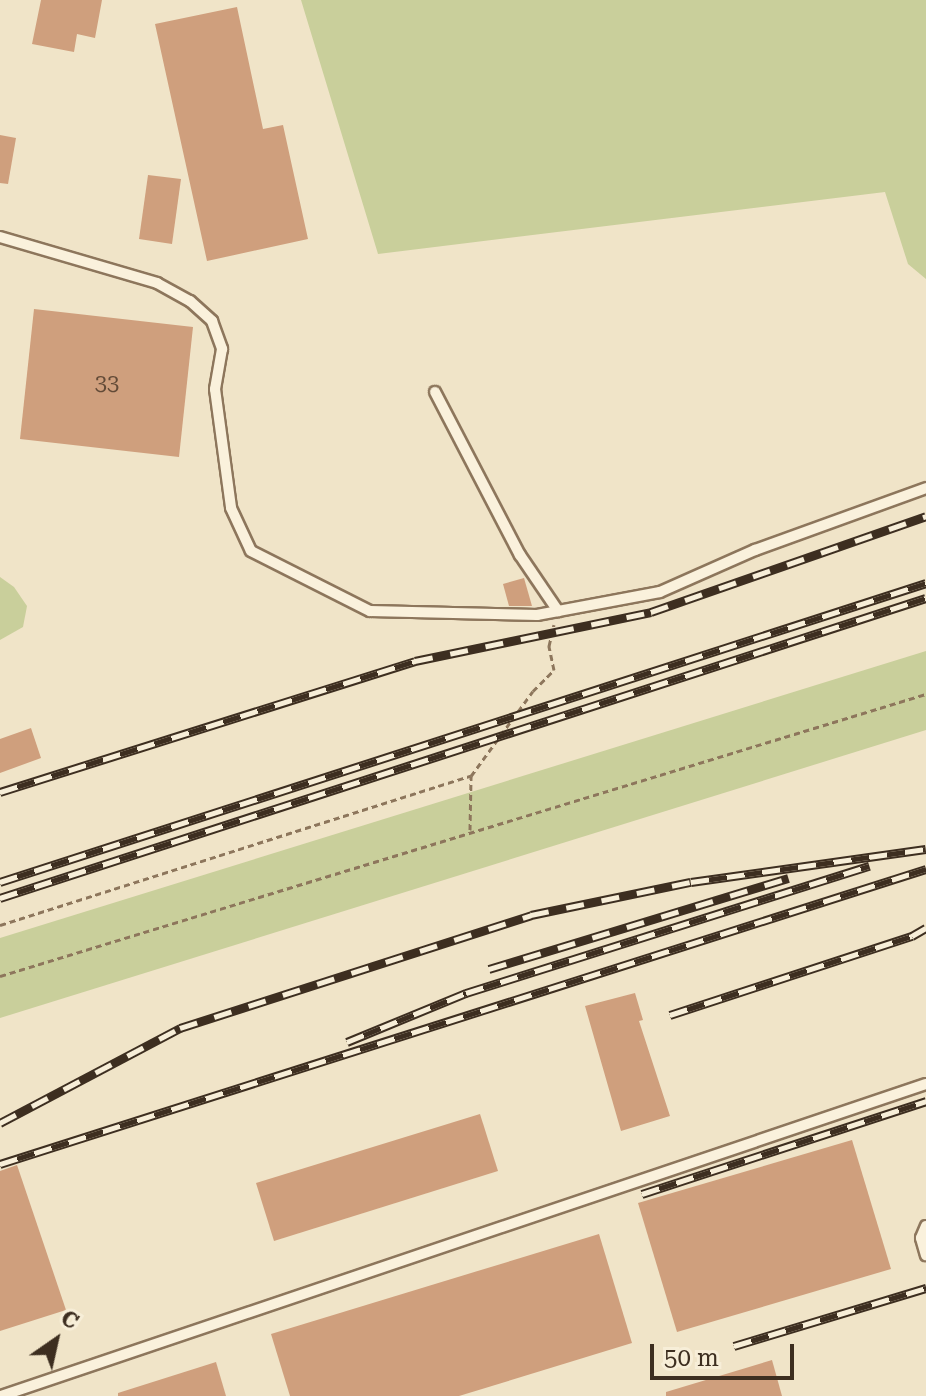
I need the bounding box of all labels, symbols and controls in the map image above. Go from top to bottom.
house number: 33 [95,370,119,396]
north arrow [16,1300,96,1380]
text: С [56,1305,83,1334]
scale bar [654,1328,798,1378]
text: 50 m [664,1344,719,1372]

